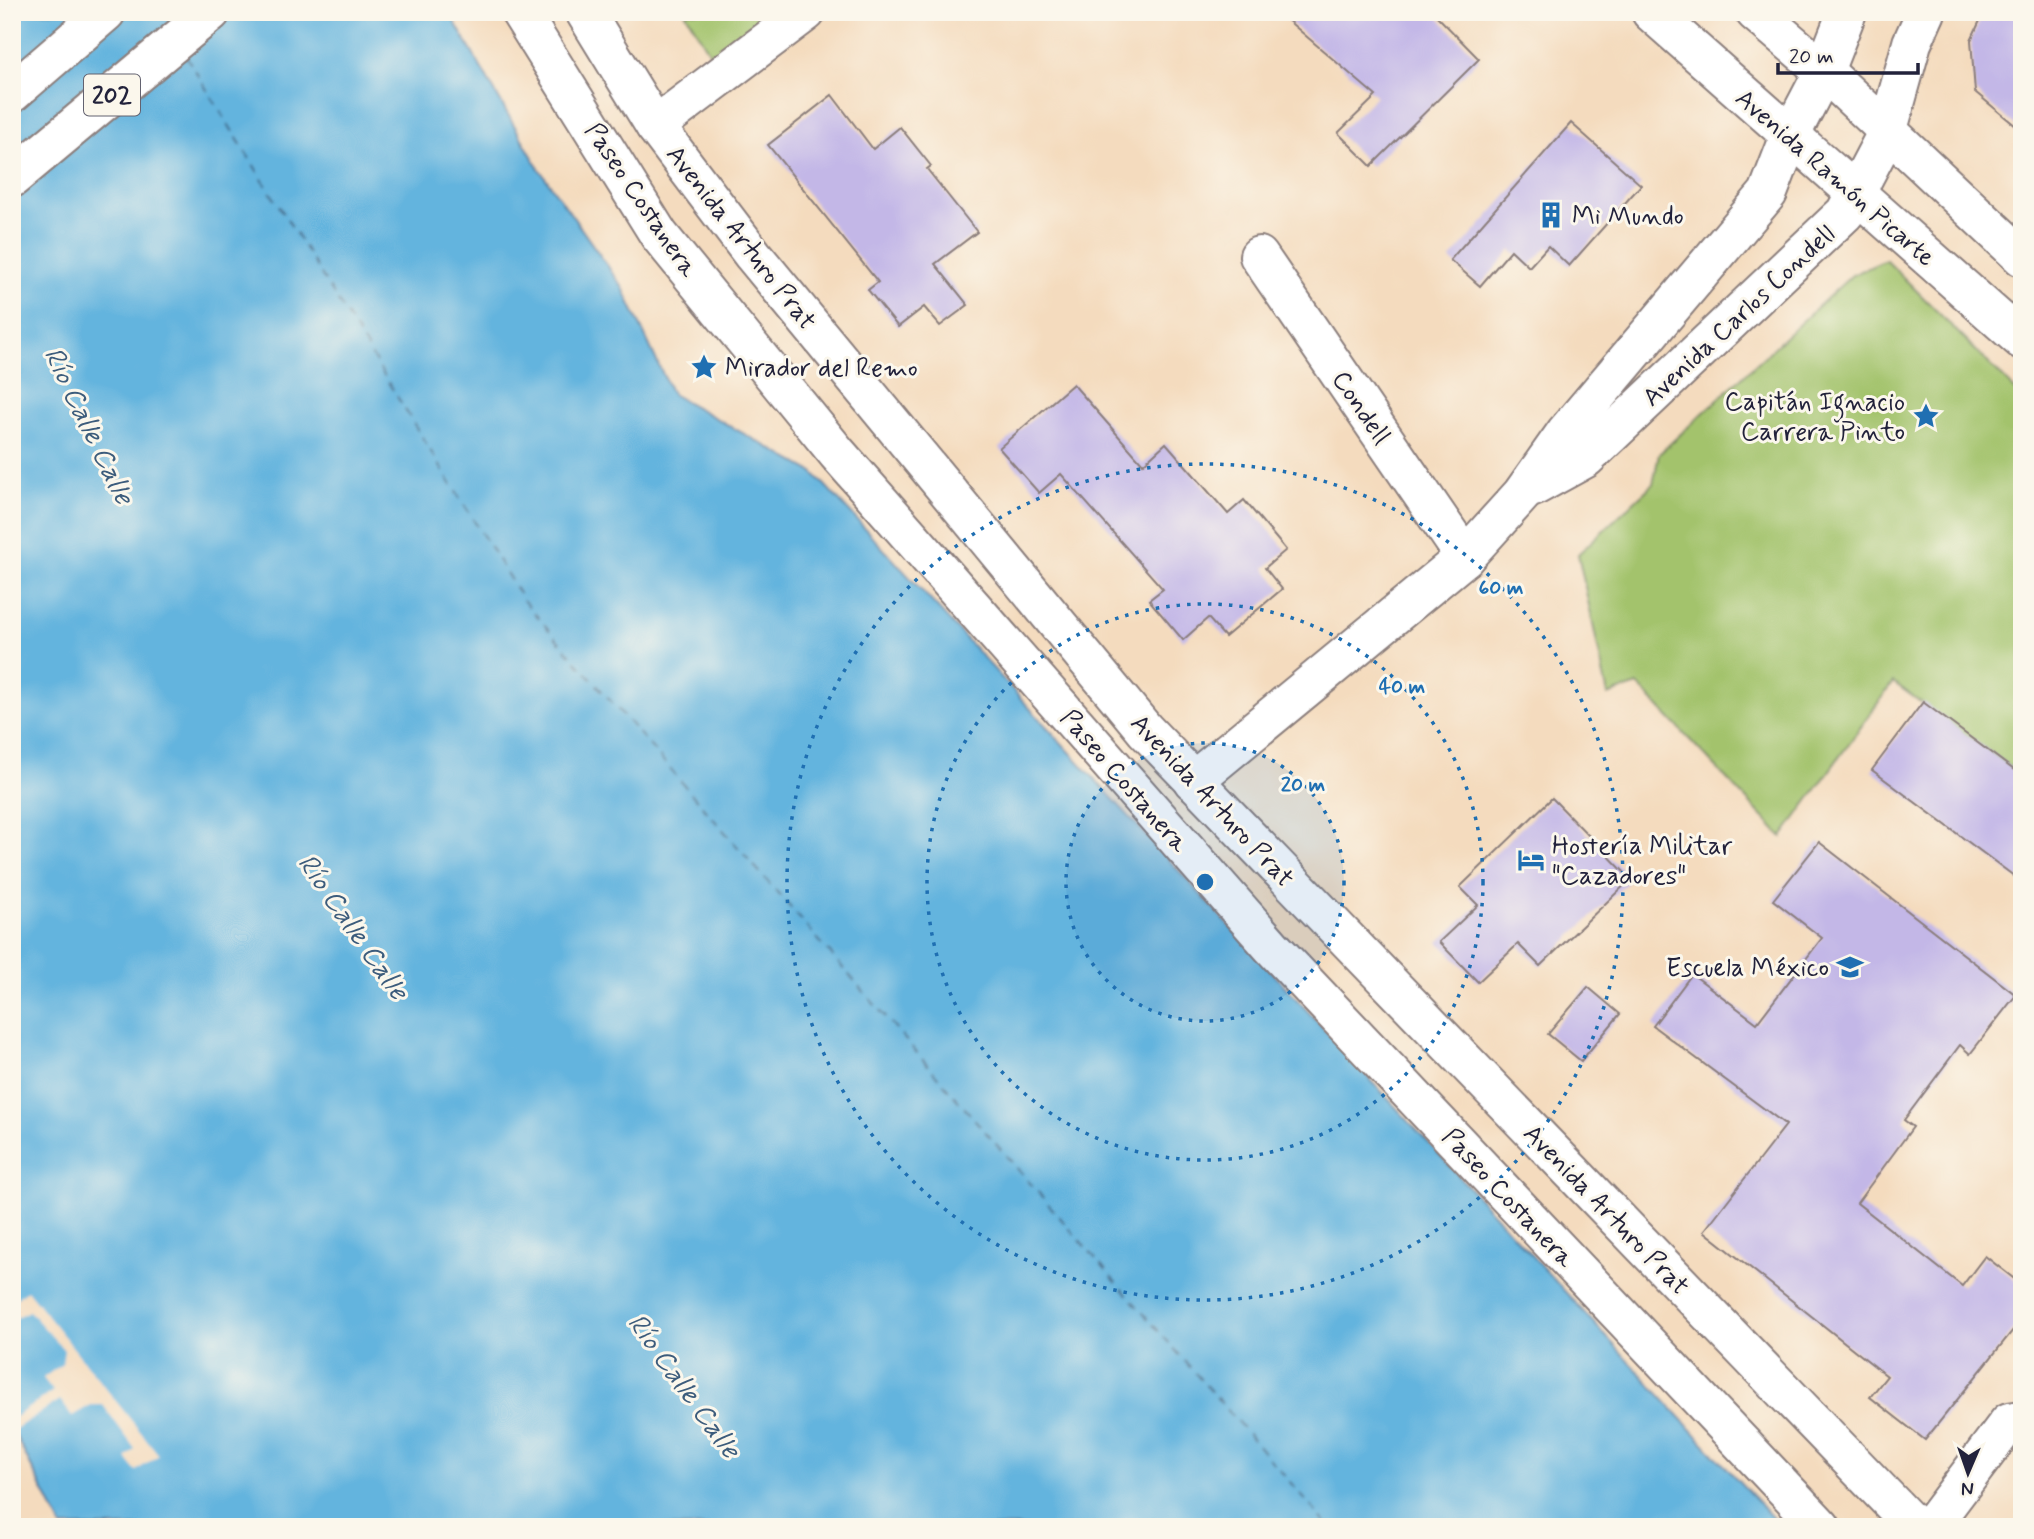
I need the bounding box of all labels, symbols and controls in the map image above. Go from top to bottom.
scale bar [1778,32,1918,76]
text: 20 m [1789,43,1834,71]
road number: 202 [84,74,140,116]
street label: Avenida Ramón Picarte [1727,82,1942,275]
street label: Paseo Costanera [576,116,705,284]
street label: Avenida Arturo Prat [658,139,823,338]
building icon: Mi Mundo [1536,200,1566,230]
place label: Mi Mundo [1572,200,1684,234]
street label: Avenida Carlos Condell [1636,218,1843,415]
water label: Río Calle Calle [34,341,142,512]
place icon: Mirador del Remo [689,352,719,382]
place label: Mirador del Remo [725,352,918,386]
street label: Condell [1323,364,1397,452]
place label: Capitán Ignacio Carrera Pinto [1725,386,1905,450]
place icon: Capitán Ignacio Carrera Pinto [1911,401,1941,431]
text: 60 m [1478,574,1524,602]
text: 40 m [1379,673,1426,701]
street label: Paseo Costanera [1052,703,1195,860]
street label: Avenida Arturo Prat [1122,707,1301,895]
text: 20 m [1281,771,1326,799]
place label: Hostería Militar "Cazadores" [1552,830,1732,894]
hotel icon: Hostería Militar "Cazadores" [1516,845,1546,875]
water label: Río Calle Calle [288,847,417,1009]
centre of rings [1193,870,1217,894]
place label: Escuela México [1666,952,1829,986]
school or university icon: Escuela México [1835,952,1865,982]
street label: Avenida Arturo Prat [1515,1118,1696,1303]
street label: Paseo Costanera [1434,1121,1581,1276]
water label: Río Calle Calle [618,1307,749,1467]
north arrow [1932,1438,2002,1508]
text: N [1961,1476,1974,1501]

